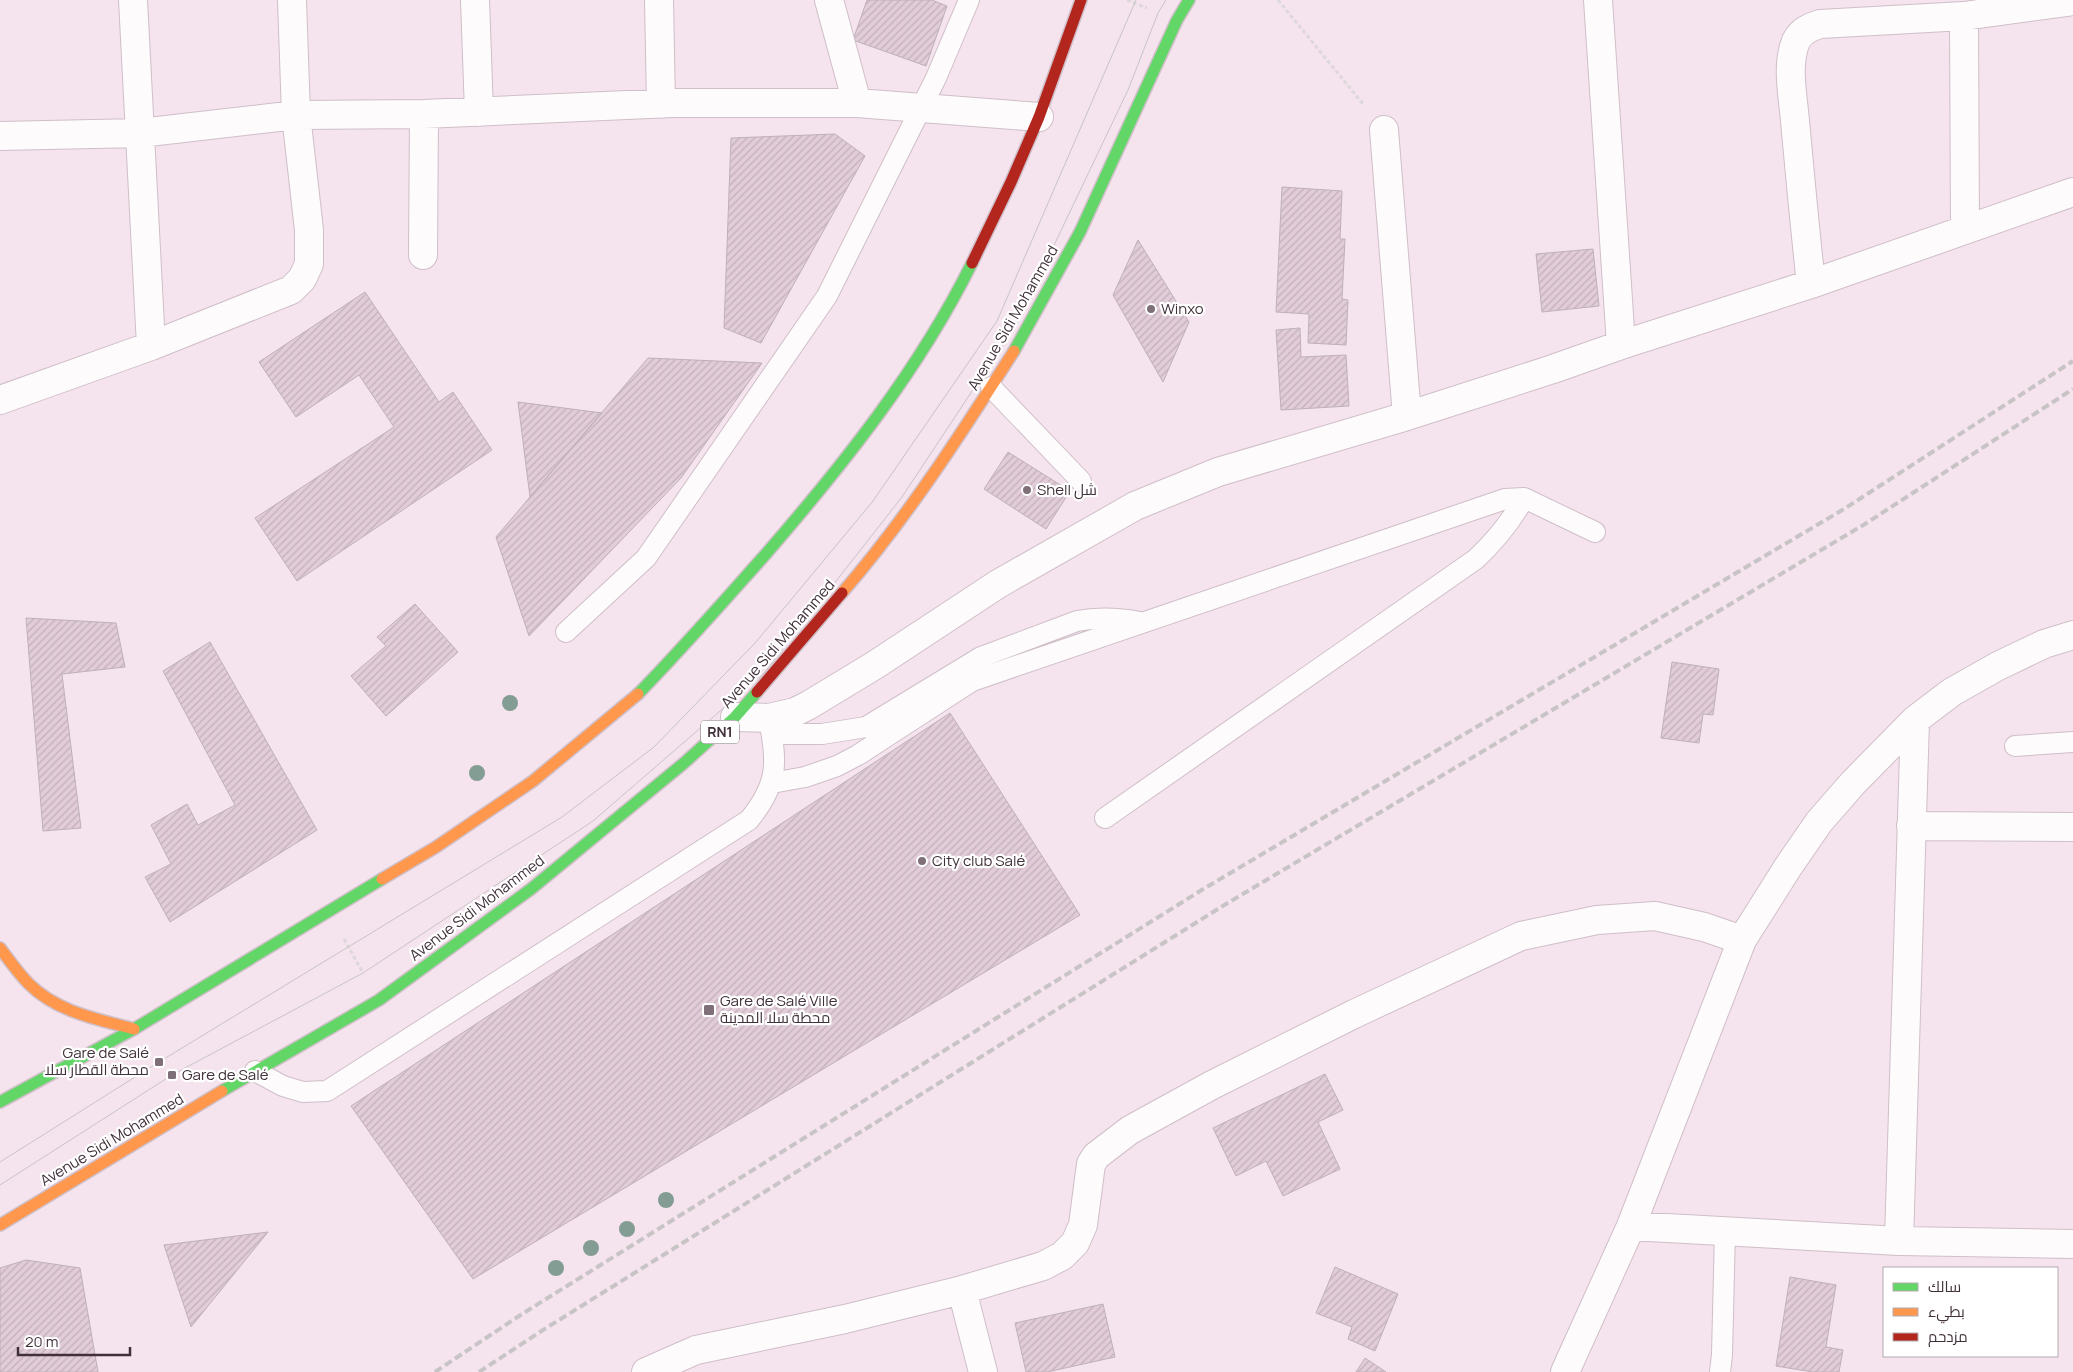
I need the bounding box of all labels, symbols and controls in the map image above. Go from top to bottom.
street label: Avenue Sidi Mohammed [962,241,1063,394]
place label: Winxo [1161,298,1204,319]
marker: Winxo [1145,303,1157,315]
place label: Shell شل [1037,479,1097,500]
marker: Shell شل [1021,484,1033,496]
street label: Avenue Sidi Mohammed [716,575,839,713]
road number: RN1 [701,720,739,744]
street label: Avenue Sidi Mohammed [405,850,549,965]
place label: City club Salé [932,850,1025,871]
marker: City club Salé [916,855,928,867]
place label: Gare de Salé Ville محطة سلا المدينة [720,990,838,1028]
marker: Gare de Salé Ville محطة سلا المدينة [702,1003,716,1017]
place label: Gare de Salé محطة القطار سلا [45,1042,149,1080]
marker: Gare de Salé محطة القطار سلا [153,1056,165,1068]
place label: Gare de Salé [182,1064,269,1085]
marker: Gare de Salé [166,1069,178,1081]
street label: Avenue Sidi Mohammed [36,1088,188,1191]
legend [1883,1267,2058,1357]
text: سالك [1928,1276,1961,1297]
text: بطيء [1928,1301,1965,1324]
scale bar [18,1324,130,1356]
text: مزدحم [1928,1326,1968,1347]
text: 20 m [25,1331,58,1352]

